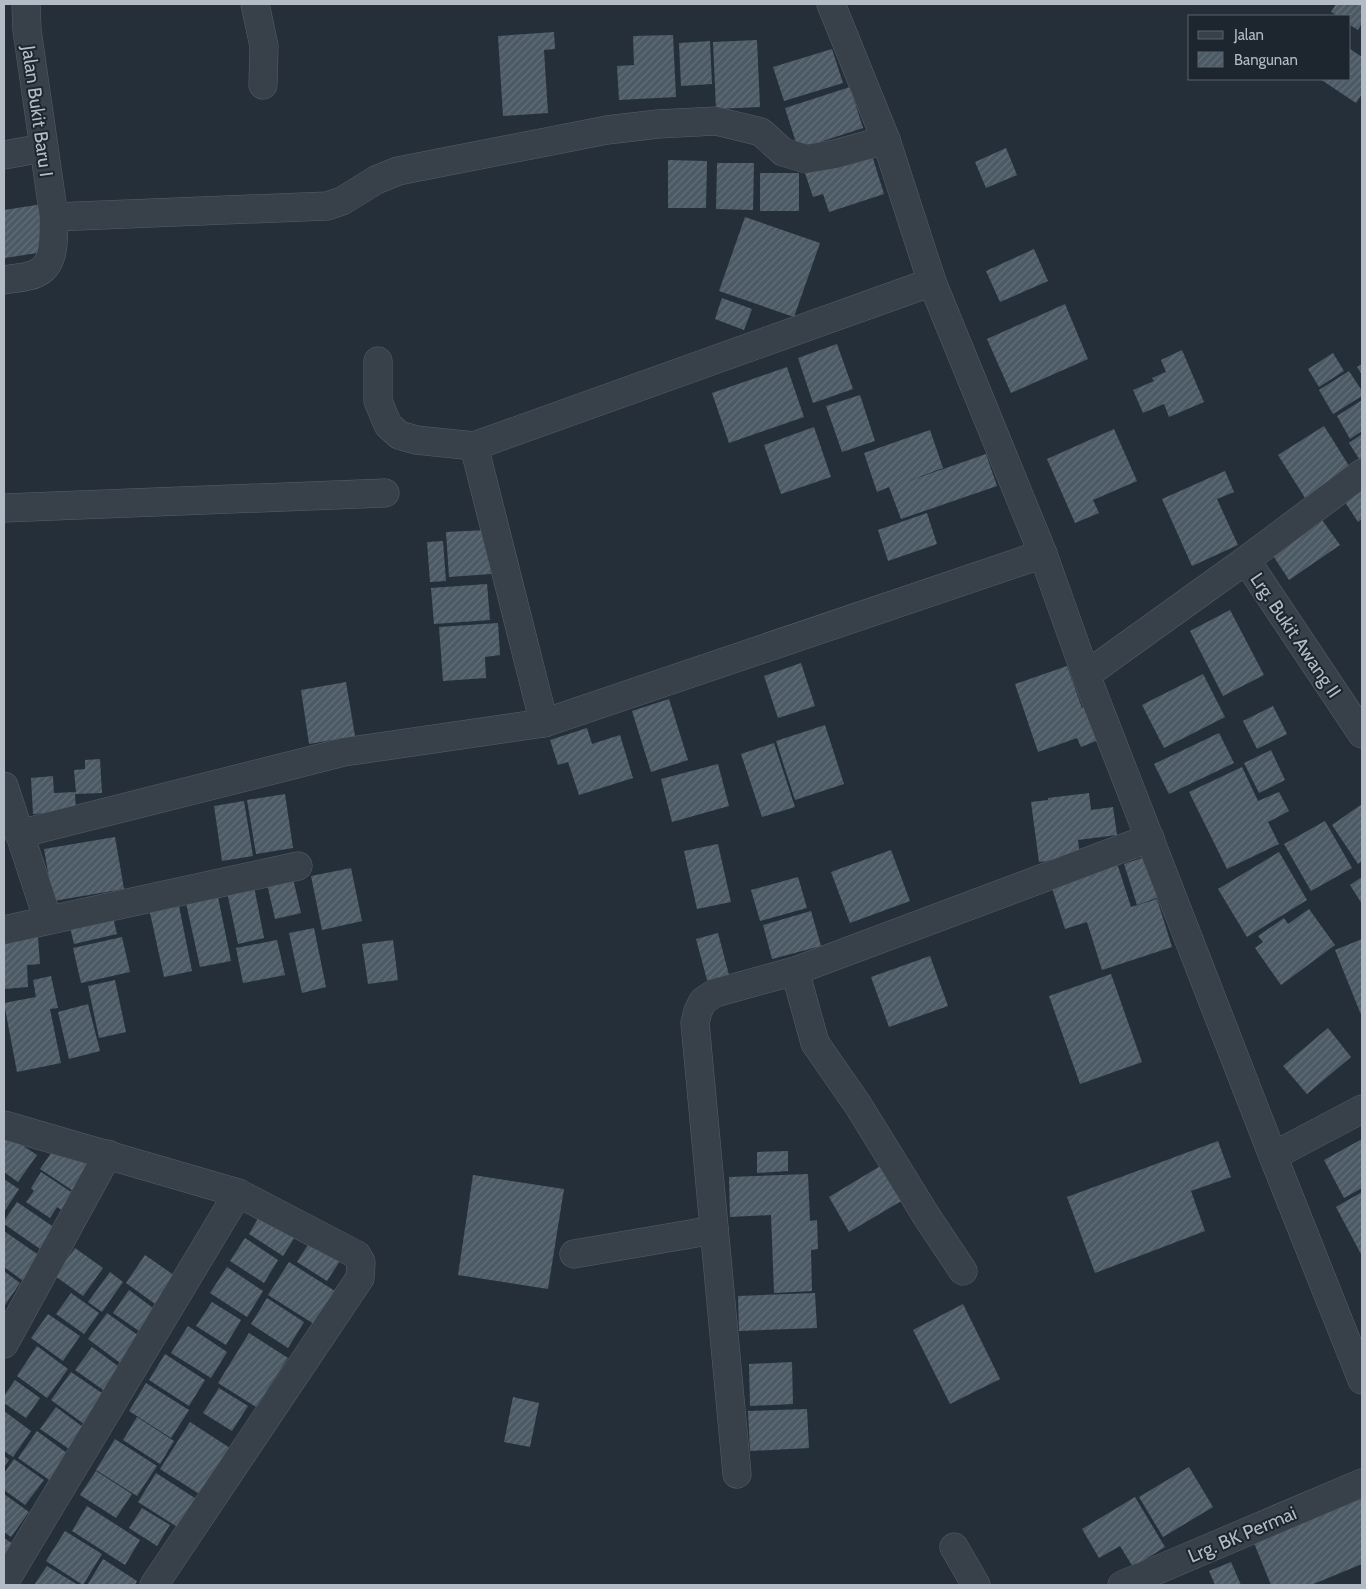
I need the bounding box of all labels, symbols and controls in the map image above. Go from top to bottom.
legend [1188,15,1351,80]
text: Jalan [1233,26,1264,44]
street label: Jalan Bukit Baru I [17,43,58,178]
text: Bangunan [1234,51,1298,69]
street label: Lrg. Bukit Awang II [1245,569,1346,702]
street label: Lrg. BK Permai [1184,1501,1300,1568]

